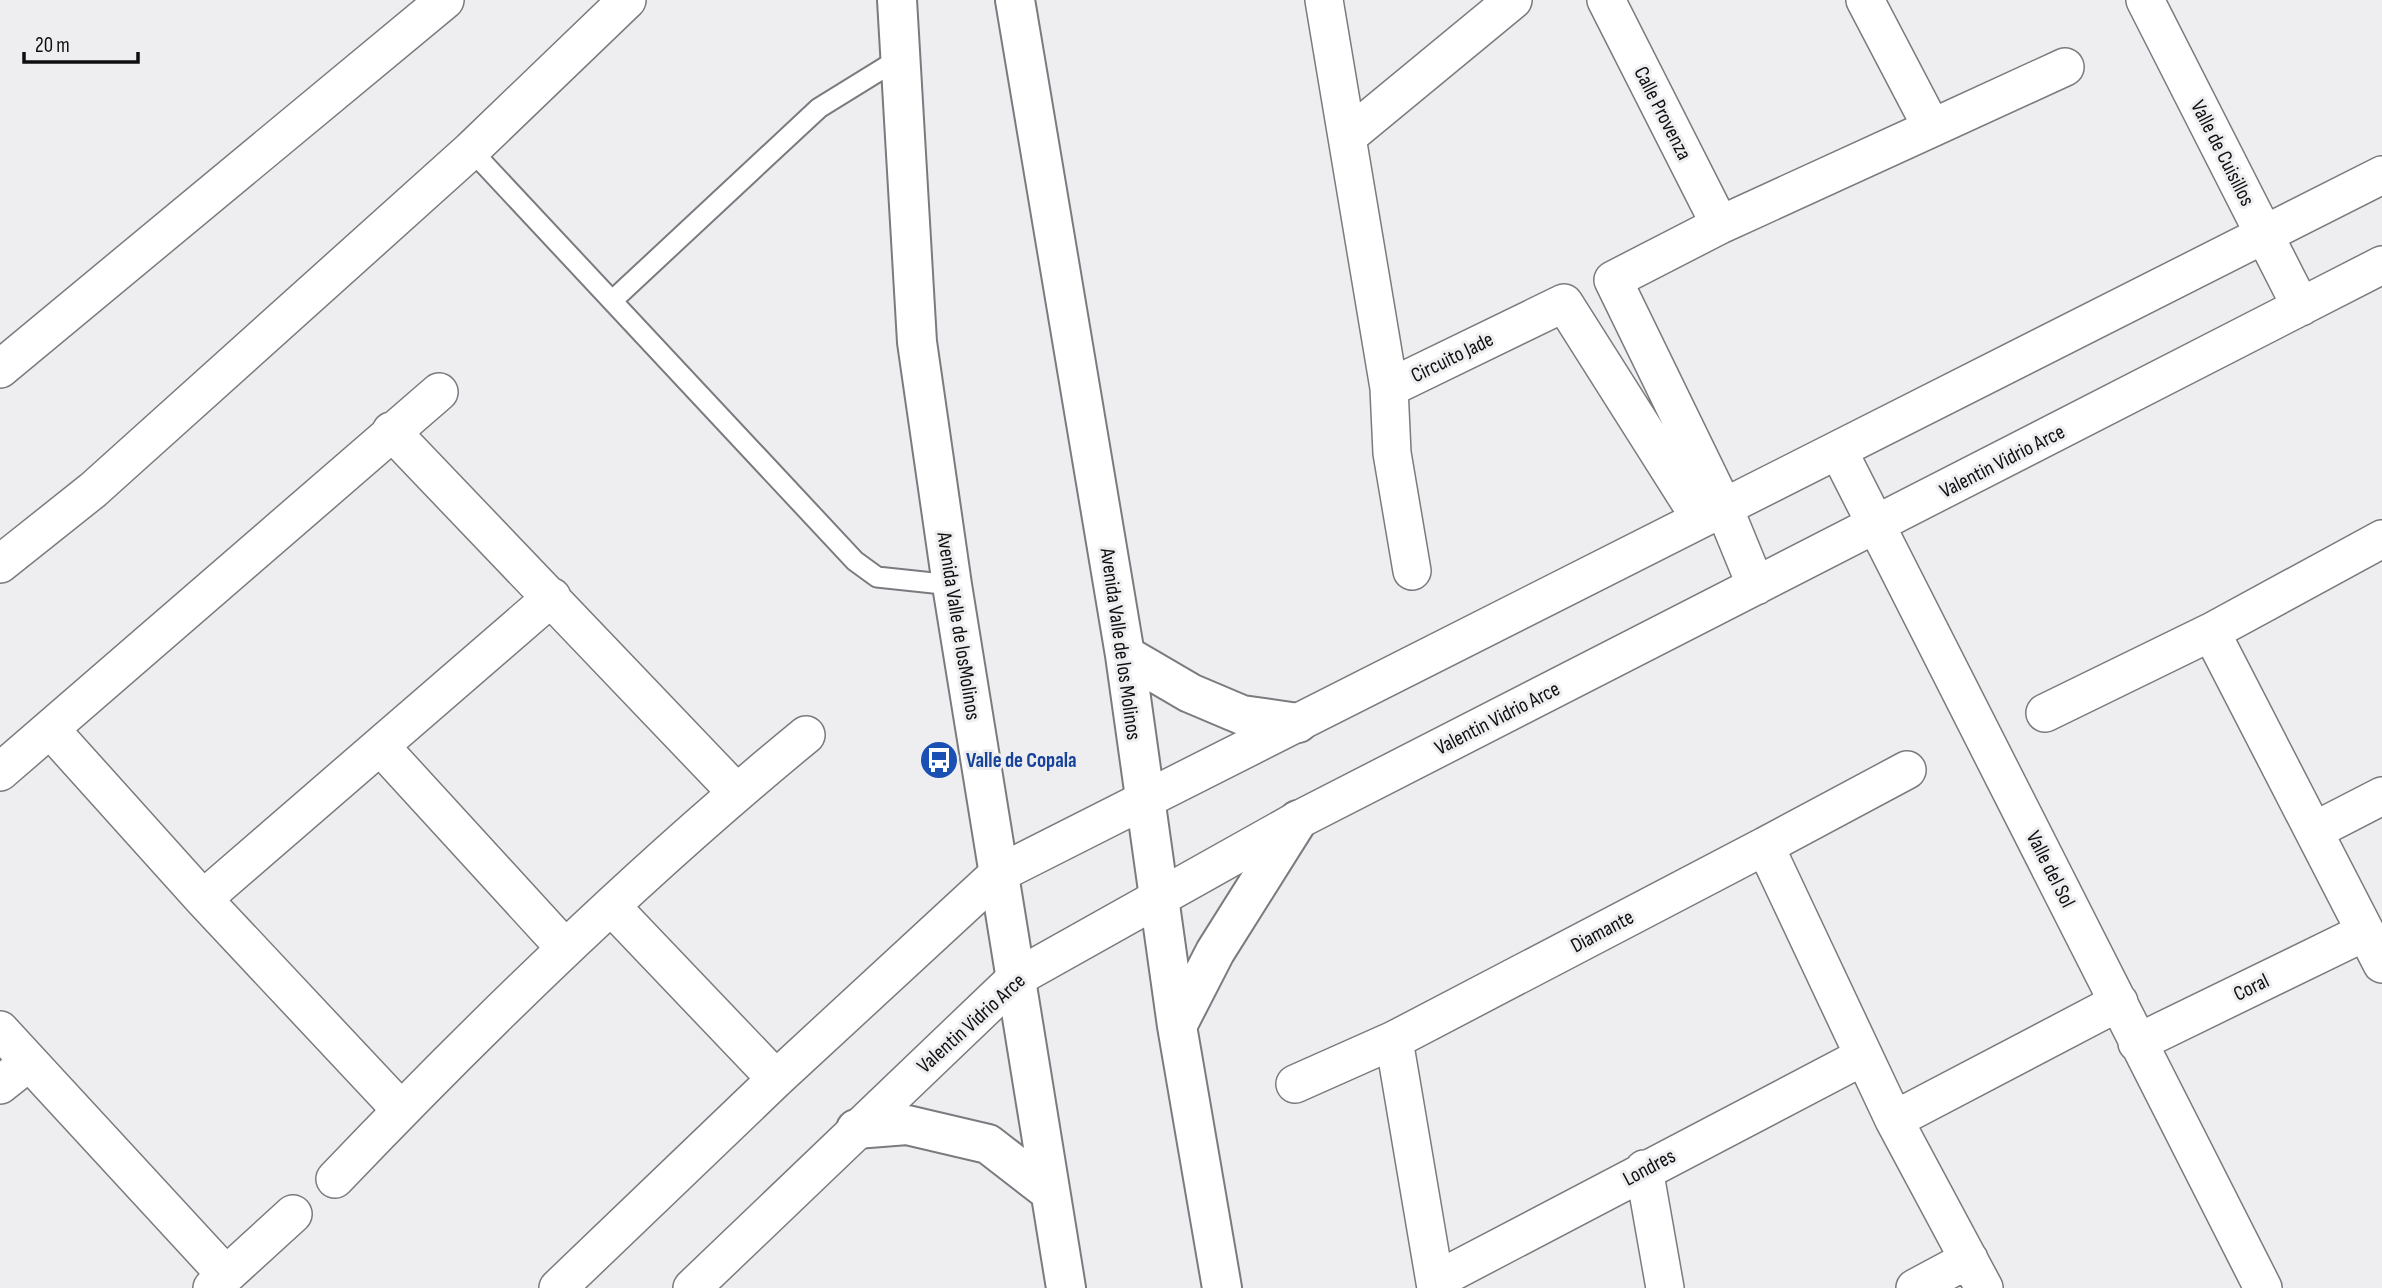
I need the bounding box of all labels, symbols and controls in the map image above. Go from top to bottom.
scale bar [24,21,138,65]
text: 20 m [35,33,70,58]
street label: Calle Provenza [1628,62,1697,164]
street label: Valle de Cuisillos [2185,96,2260,210]
street label: Circuito Jade [1407,327,1498,388]
street label: Valentin Vidrio Arce [1936,419,2069,504]
street label: Avenida Valle de losMolinos [931,529,986,722]
street label: Avenida Valle de los Molinos [1095,546,1146,742]
street label: Valentin Vidrio Arce [1431,676,1564,761]
bus stop icon: Valle de Copala [918,739,960,781]
place label: Valle de Copala [966,748,1077,773]
street label: Valle del Sol [2021,827,2080,912]
street label: Diamante [1566,905,1638,958]
street label: Valentin Vidrio Arce [912,968,1031,1078]
street label: Coral [2229,968,2273,1007]
street label: Londres [1619,1143,1680,1192]

